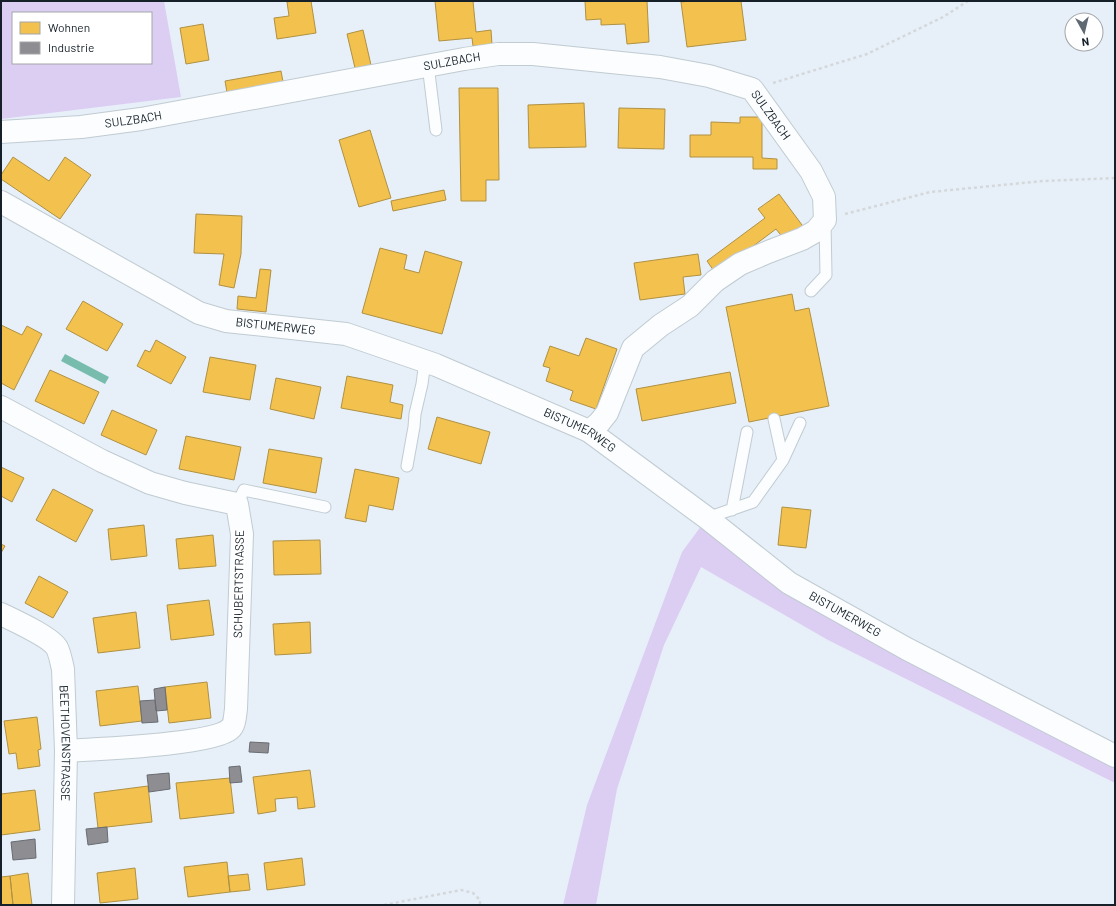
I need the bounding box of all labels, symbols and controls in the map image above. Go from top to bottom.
legend [12,12,152,64]
north arrow [1064,12,1104,52]
text: Wohnen [48,20,90,34]
text: N [1081,35,1090,49]
text: Industrie [48,40,94,54]
street label: SULZBACH [422,49,481,72]
street label: SULZBACH [749,87,794,142]
street label: SULZBACH [104,107,163,130]
street label: BISTUMERWEG [235,314,316,337]
street label: BISTUMERWEG [542,404,619,454]
street label: SCHUBERTSTRASSE [230,530,246,638]
street label: BISTUMERWEG [807,588,884,639]
street label: BEETHOVENSTRASSE [58,685,74,801]

